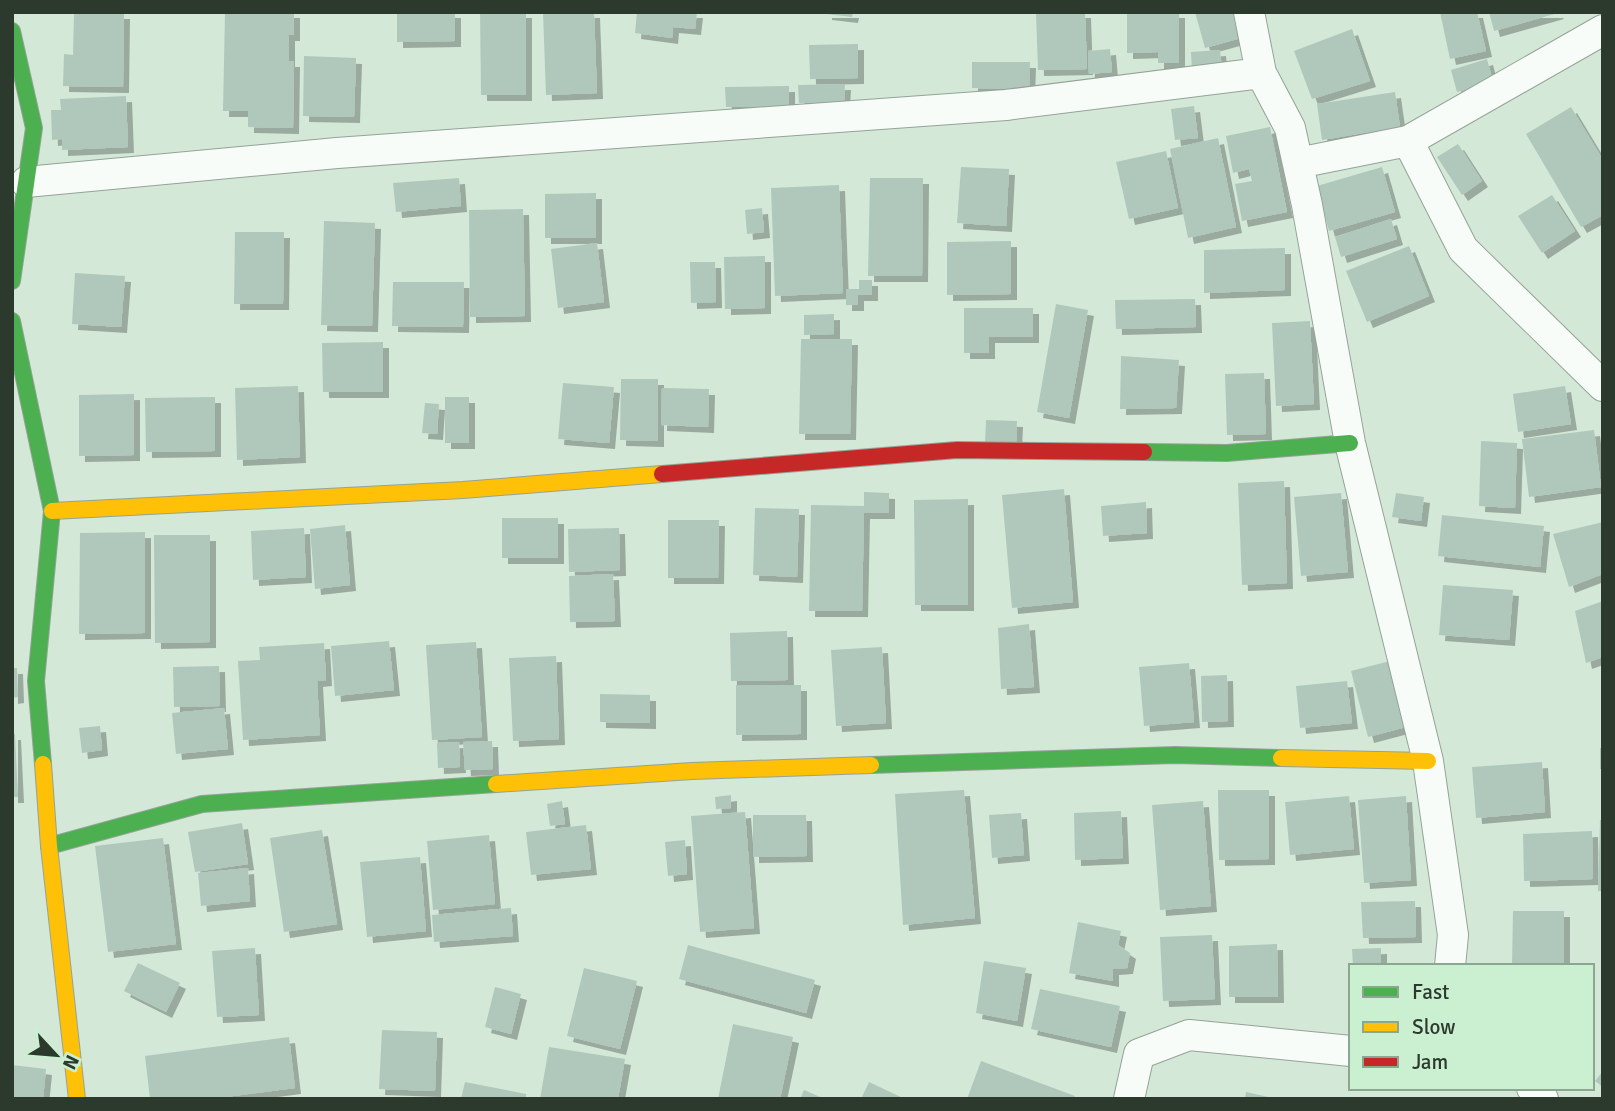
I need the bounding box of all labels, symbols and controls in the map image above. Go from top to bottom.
legend [1349,964,1594,1090]
text: Fast [1412,979,1449,1005]
text: Slow [1412,1014,1456,1040]
north arrow [21,1020,91,1090]
text: Jam [1412,1049,1448,1075]
text: N [57,1051,84,1073]

